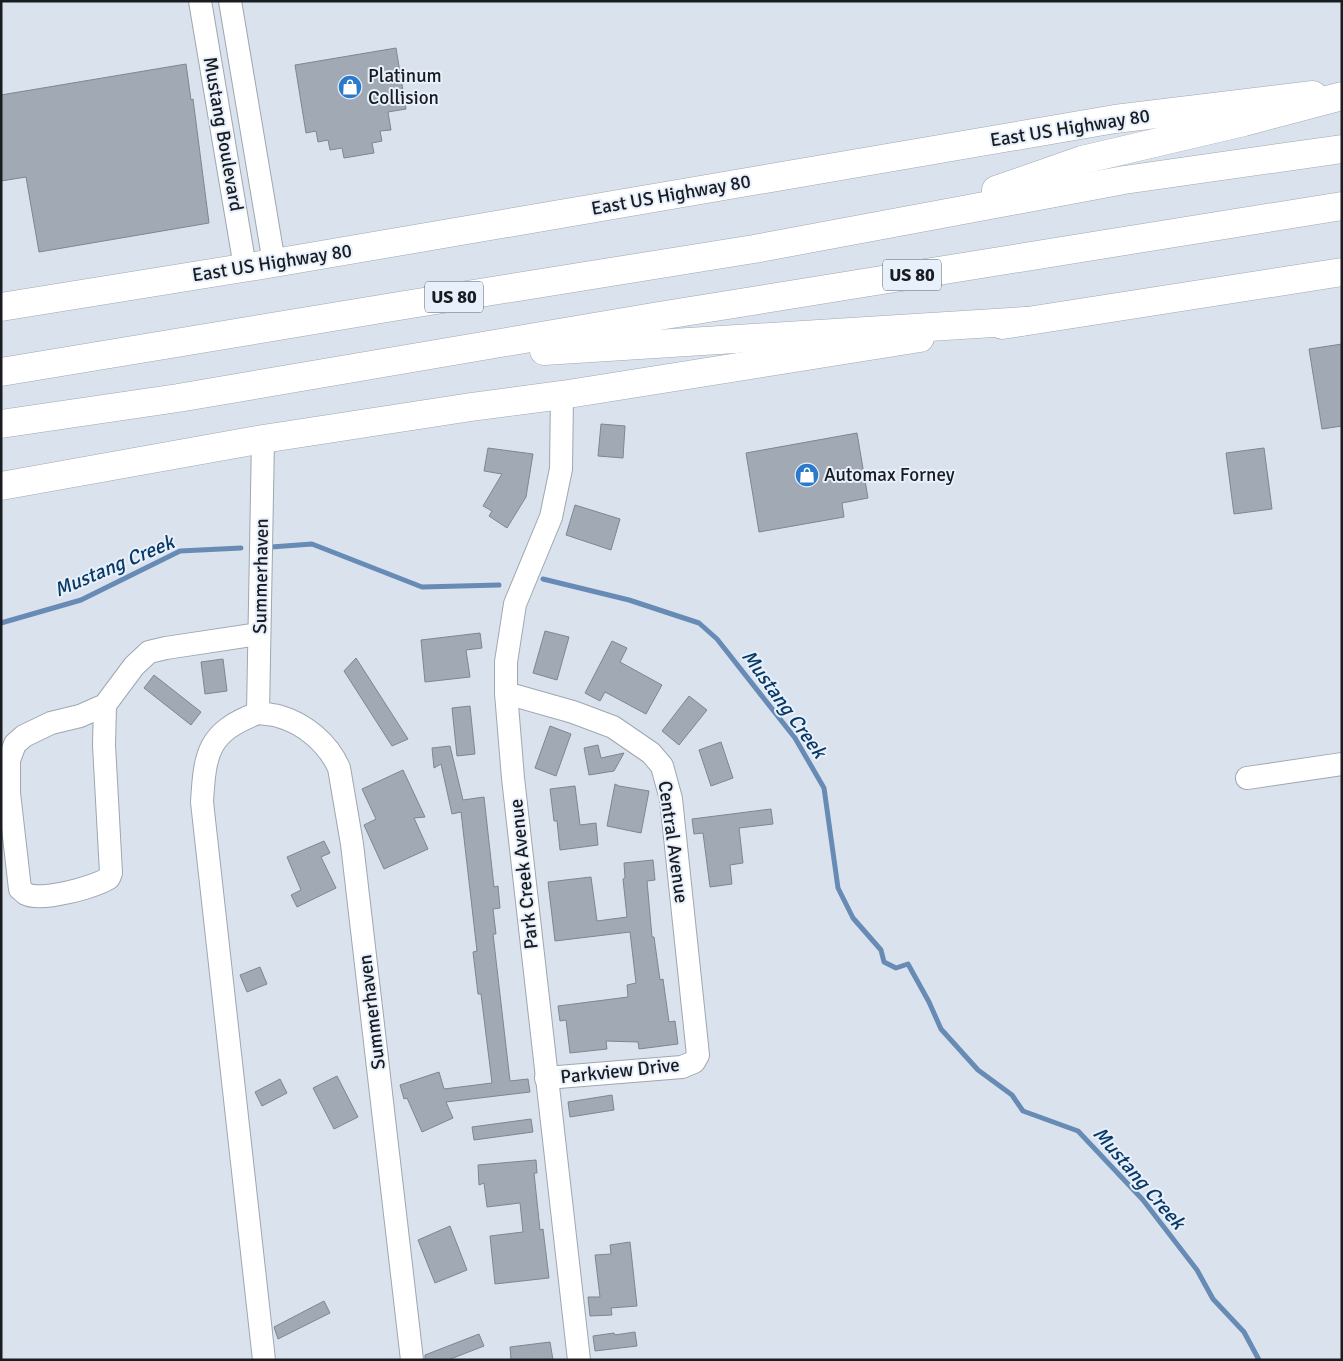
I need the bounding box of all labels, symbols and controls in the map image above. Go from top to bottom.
street label: Mustang Boulevard [198,55,248,213]
place label: Platinum Collision [368,64,442,110]
shop icon: Platinum Collision [337,74,363,100]
street label: East US Highway 80 [988,104,1152,152]
street label: East US Highway 80 [589,169,753,221]
street label: East US Highway 80 [190,239,354,287]
road number: US 80 [883,260,941,290]
road number: US 80 [425,282,483,312]
shop icon: Automax Forney [794,462,820,488]
place label: Automax Forney [824,463,955,487]
street label: Summerhaven [248,518,274,634]
water label: Mustang Creek [50,529,180,603]
water label: Mustang Creek [736,645,833,765]
street label: Central Avenue [653,779,693,905]
street label: Park Creek Avenue [504,798,544,950]
street label: Summerhaven [353,953,391,1071]
street label: Parkview Drive [559,1053,681,1089]
water label: Mustang Creek [1088,1121,1192,1236]

